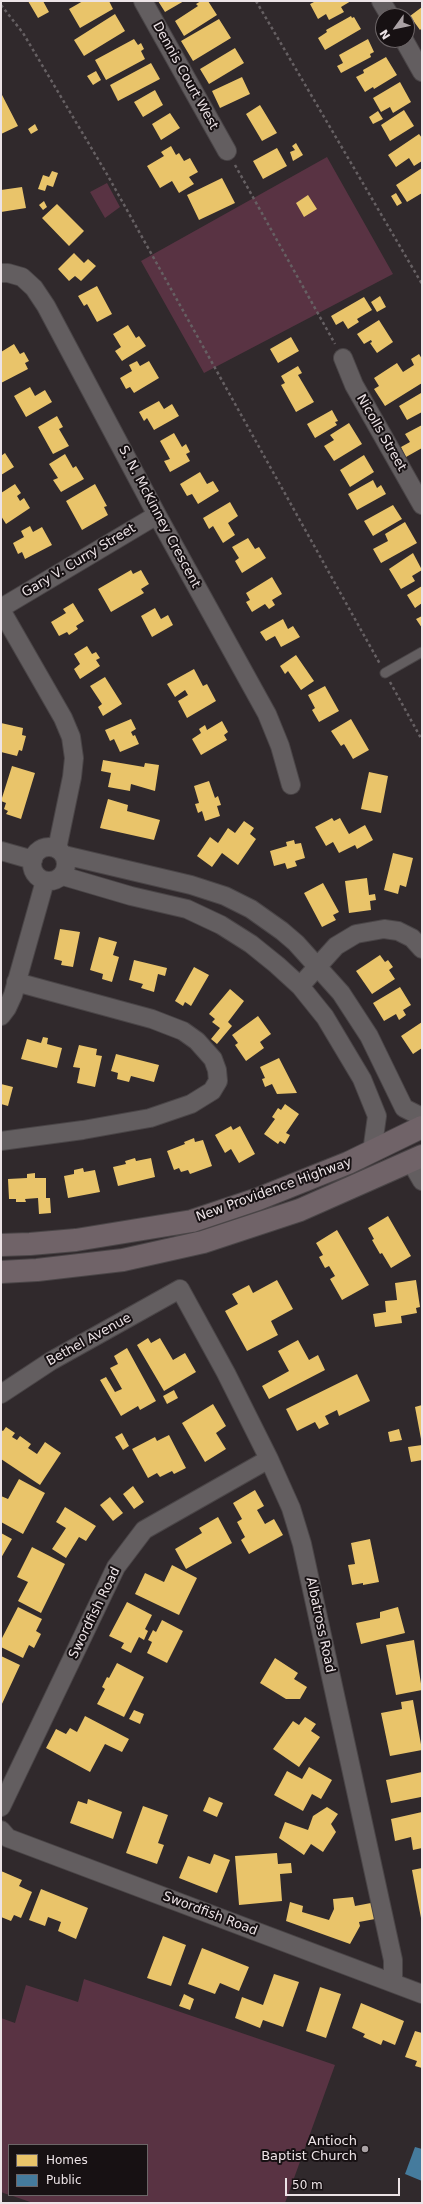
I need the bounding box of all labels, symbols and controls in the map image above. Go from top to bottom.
north arrow [375,8,415,48]
street label: Dennis Court West [149,19,221,133]
text: N [377,27,393,42]
street label: Nicolls Street [353,392,409,474]
street label: S. N. McKinney Crescent [115,443,203,591]
street label: Gary V. Curry Street [19,521,139,601]
street label: New Providence Highway [194,1155,354,1225]
street label: Bethel Avenue [44,1310,134,1370]
street label: Swordfish Road [66,1565,124,1661]
street label: Albatross Road [302,1576,338,1674]
street label: Swordfish Road [160,1889,260,1939]
place label: Antioch Baptist Church [261,2134,357,2165]
legend [8,2144,148,2196]
marker: Antioch Baptist Church [360,2144,370,2154]
text: Homes [46,2153,88,2167]
scale bar [287,2170,402,2196]
text: Public [46,2173,82,2187]
text: 50 m [292,2178,323,2192]

